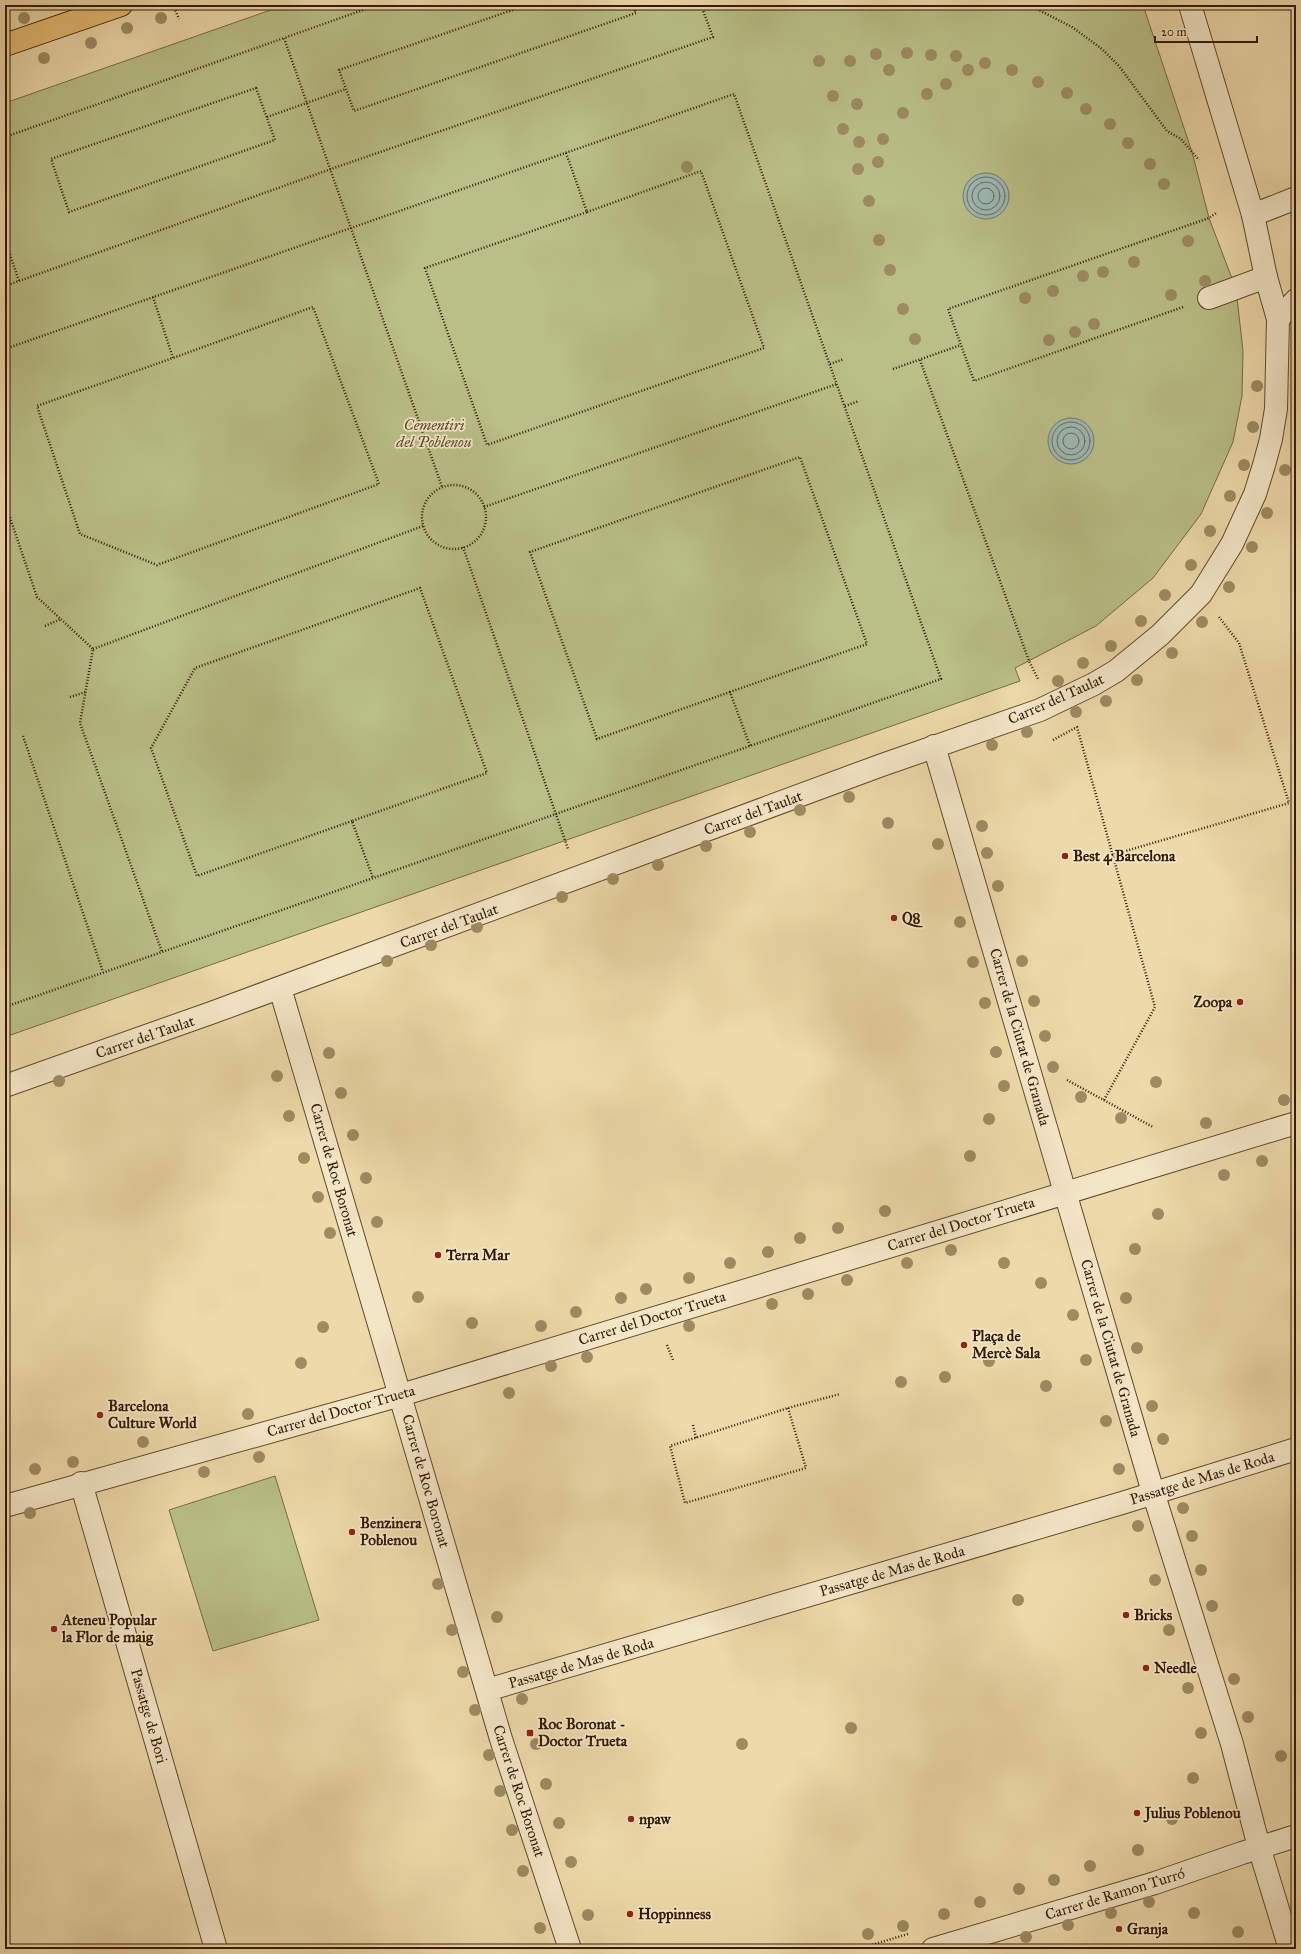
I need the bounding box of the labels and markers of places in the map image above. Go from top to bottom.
place label: Best 4 Barcelona [1073,847,1176,866]
marker: Best 4 Barcelona [1060,851,1070,861]
place label: Q8 [902,909,924,928]
marker: Q8 [889,913,899,923]
place label: Zoopa [1193,993,1233,1012]
marker: Zoopa [1235,997,1245,1007]
place label: Terra Mar [445,1246,510,1264]
marker: Terra Mar [433,1250,443,1260]
place label: Plaça de Mercè Sala [972,1327,1041,1362]
marker: Plaça de Mercè Sala [959,1340,969,1350]
place label: Barcelona Culture World [108,1397,197,1432]
marker: Barcelona Culture World [95,1410,105,1420]
place label: Benzinera Poblenou [360,1514,422,1549]
marker: Benzinera Poblenou [347,1527,357,1537]
place label: Bricks [1134,1606,1173,1624]
marker: Bricks [1121,1610,1131,1620]
place label: Ateneu Popular la Flor de maig [61,1611,157,1647]
marker: Ateneu Popular la Flor de maig [49,1624,59,1634]
place label: Needle [1154,1659,1198,1677]
marker: Needle [1141,1663,1151,1673]
place label: Roc Boronat - Doctor Trueta [538,1715,628,1750]
marker: Roc Boronat - Doctor Trueta [525,1728,535,1738]
place label: Julius Poblenou [1143,1804,1241,1823]
marker: Julius Poblenou [1132,1808,1142,1818]
place label: npaw [639,1810,672,1829]
marker: npaw [626,1814,636,1824]
place label: Hoppinness [638,1905,712,1924]
marker: Hoppinness [625,1909,635,1919]
place label: Granja [1127,1920,1169,1939]
marker: Granja [1114,1924,1124,1934]

